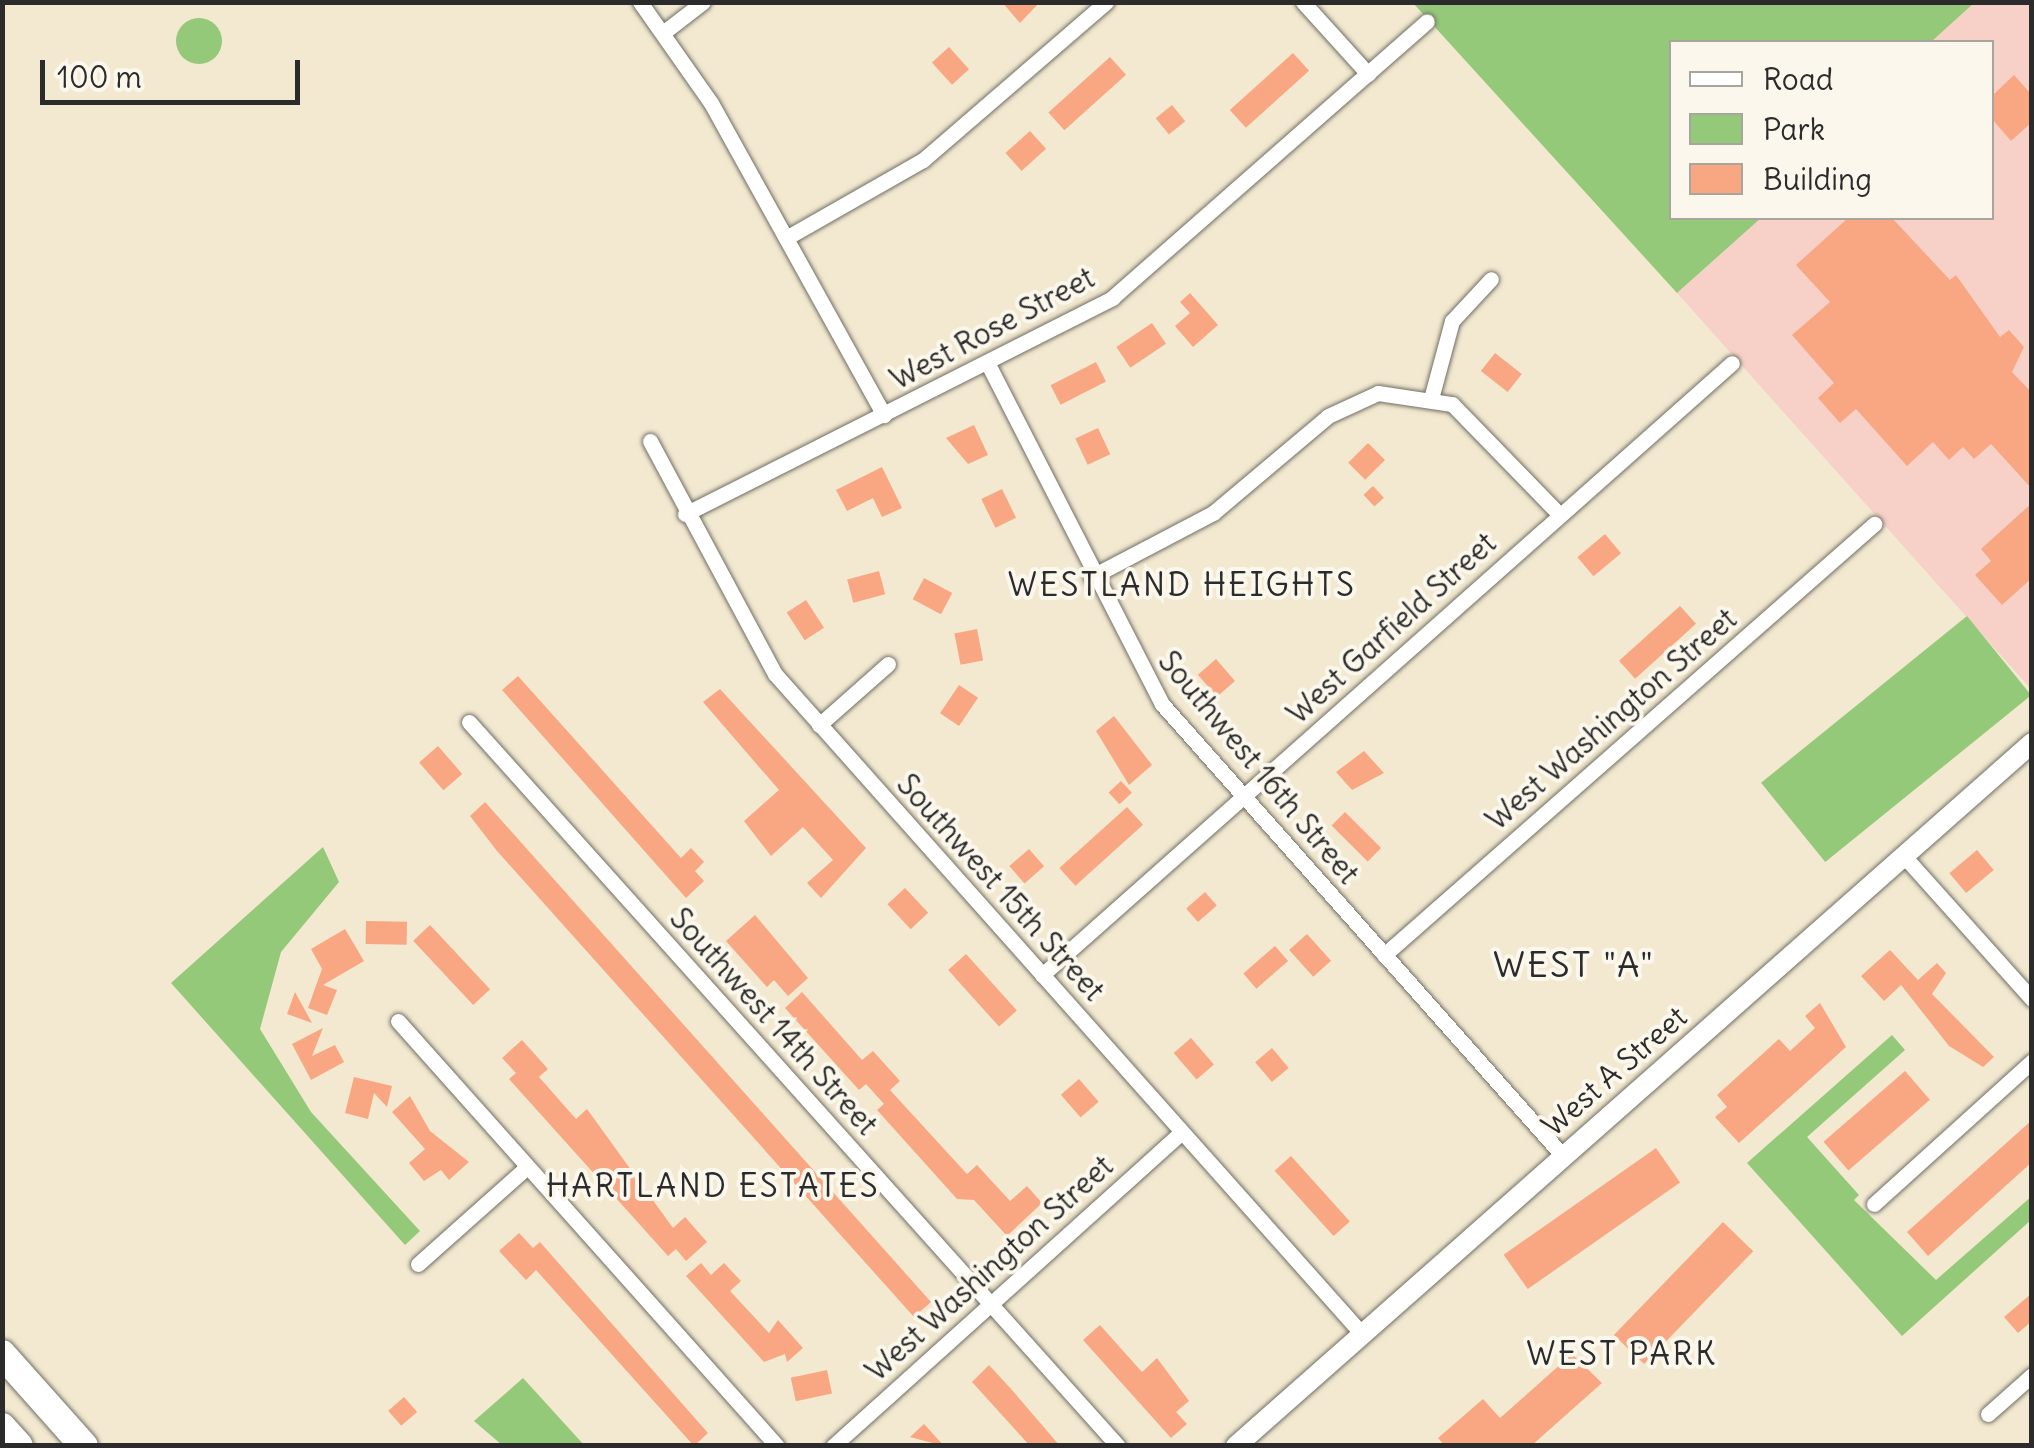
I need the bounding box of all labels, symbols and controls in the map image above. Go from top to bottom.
scale bar [45,40,305,102]
legend [1669,40,1994,220]
text: 100 m [57,58,142,96]
text: Road [1763,60,1833,98]
text: Park [1763,110,1825,148]
text: Building [1763,160,1872,198]
street label: West Rose Street [884,259,1100,397]
street label: West Garfield Street [1279,525,1503,731]
district label: WESTLAND HEIGHTS [1008,566,1356,604]
street label: West Washington Street [1478,600,1744,838]
street label: Southwest 16th Street [1151,643,1367,891]
street label: Southwest 15th Street [890,766,1112,1008]
street label: Southwest 14th Street [663,900,885,1142]
district label: WEST "A" [1493,943,1655,985]
street label: West A Street [1534,998,1694,1144]
street label: West Washington Street [858,1148,1120,1388]
district label: HARTLAND ESTATES [546,1167,880,1205]
district label: WEST PARK [1526,1335,1718,1373]

